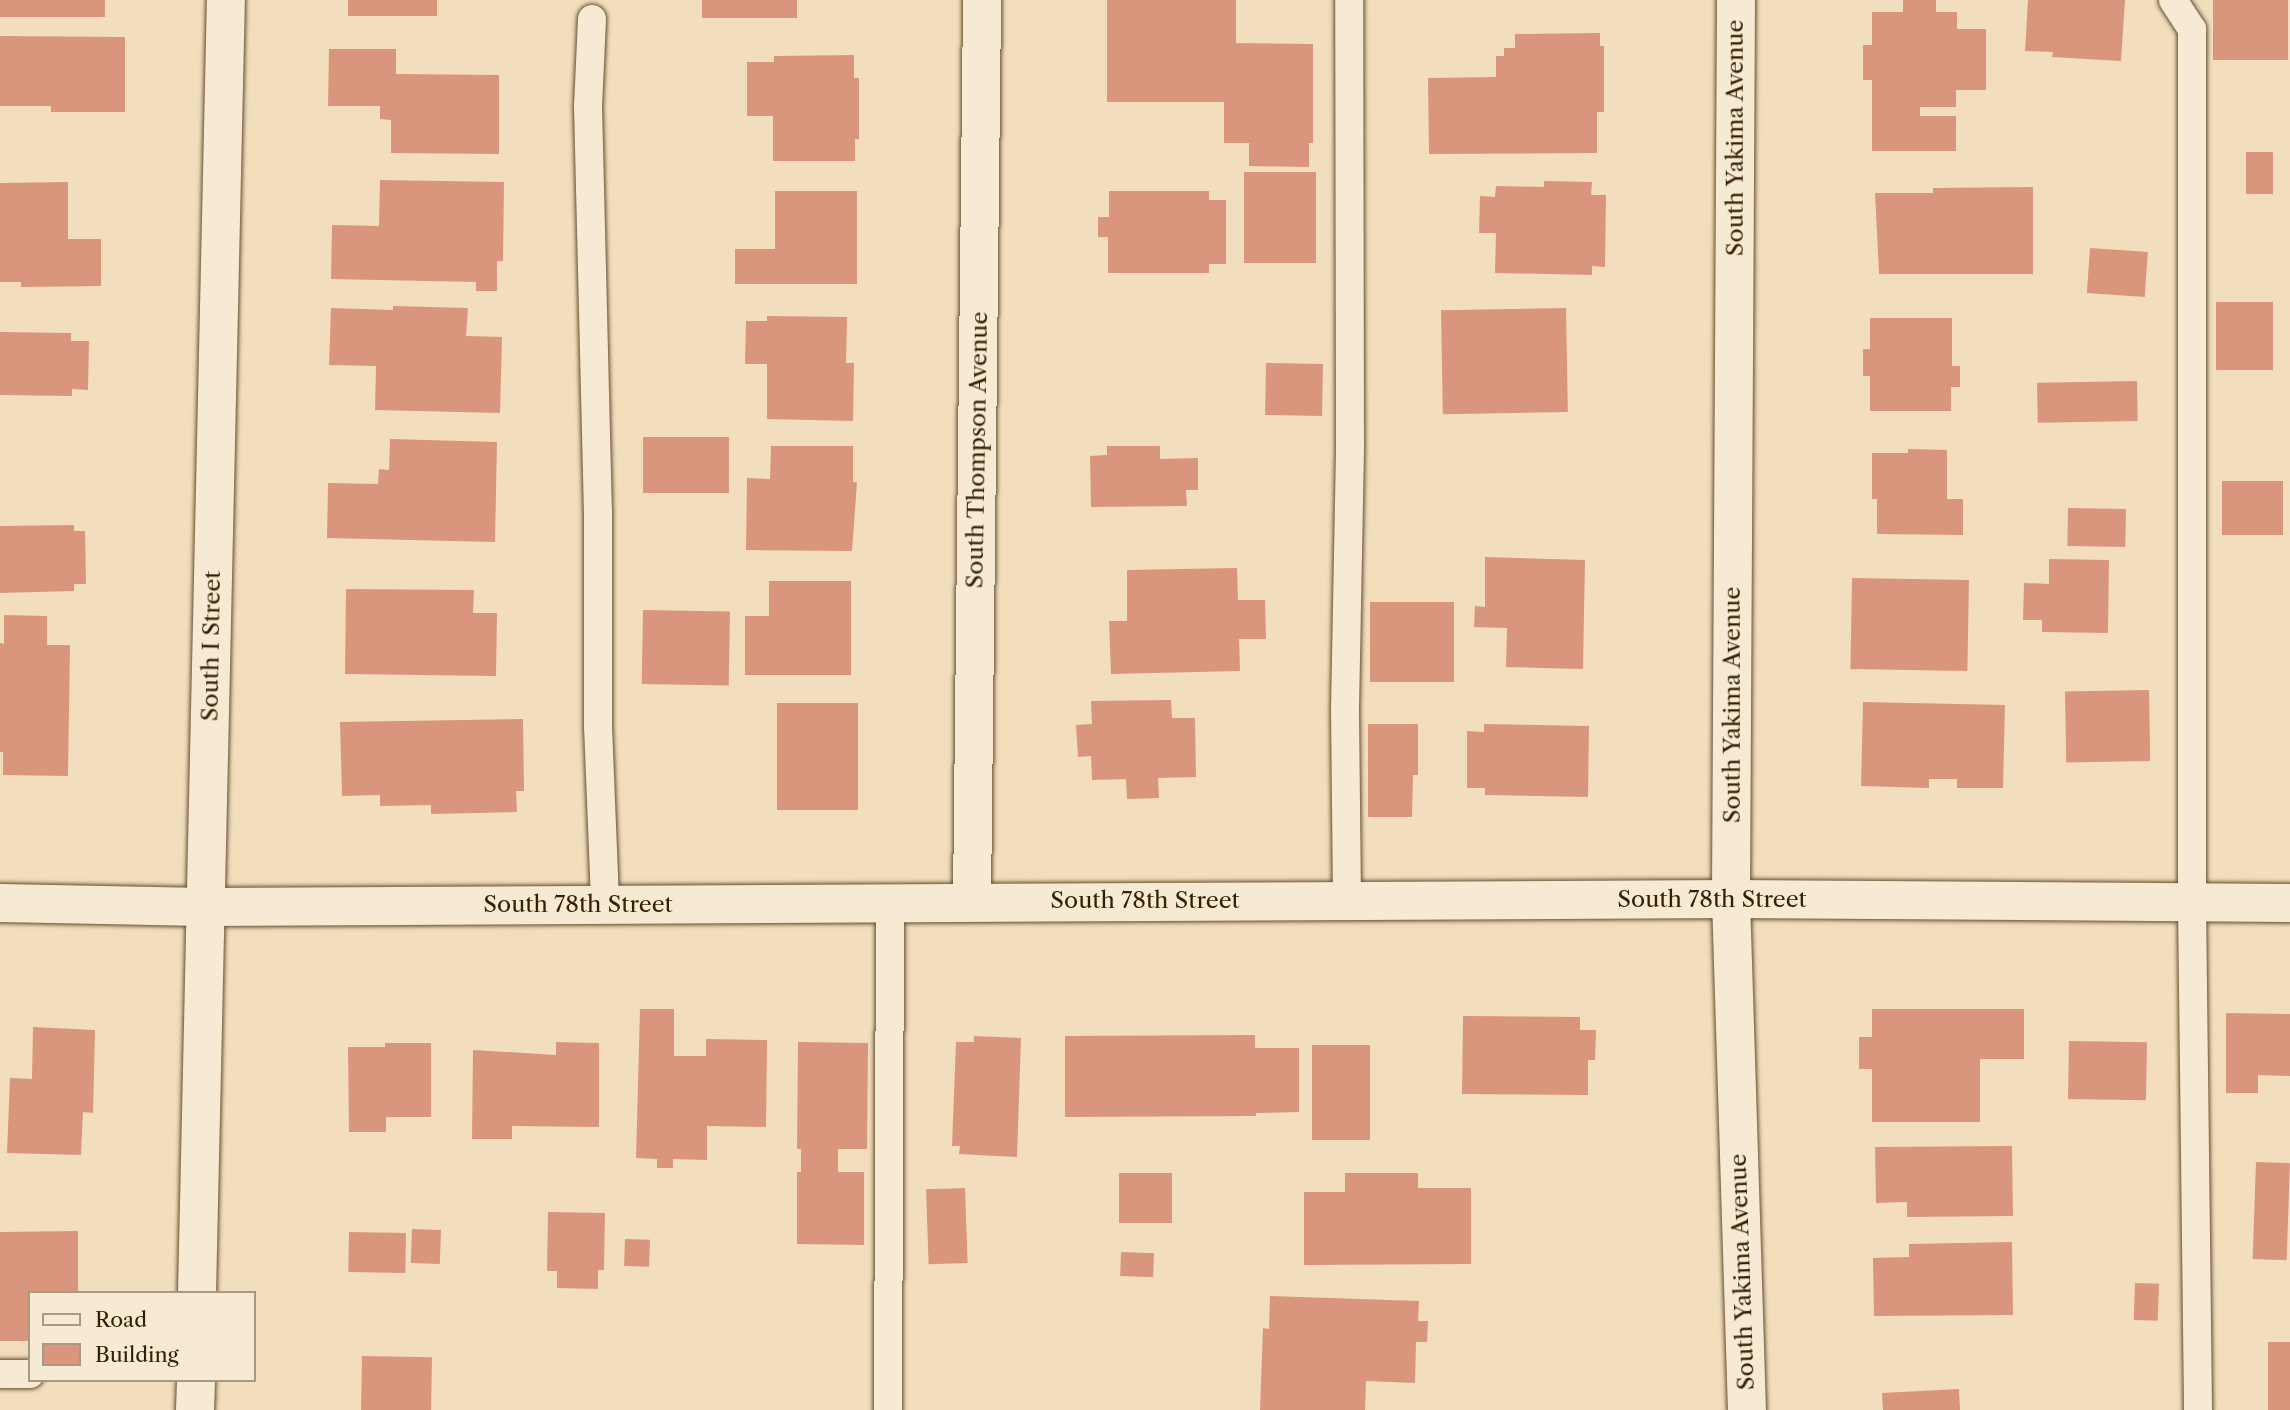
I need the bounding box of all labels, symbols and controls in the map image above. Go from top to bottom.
street label: South Yakima Avenue [1721,19,1749,257]
street label: South Thompson Avenue [961,311,993,589]
street label: South I Street [196,570,226,722]
street label: South Yakima Avenue [1718,586,1746,824]
street label: South 78th Street [1617,885,1807,913]
street label: South 78th Street [1050,886,1240,914]
street label: South 78th Street [483,890,673,918]
street label: South Yakima Avenue [1724,1152,1760,1392]
legend [28,1291,256,1382]
text: Road [95,1307,147,1332]
text: Building [95,1342,179,1367]

